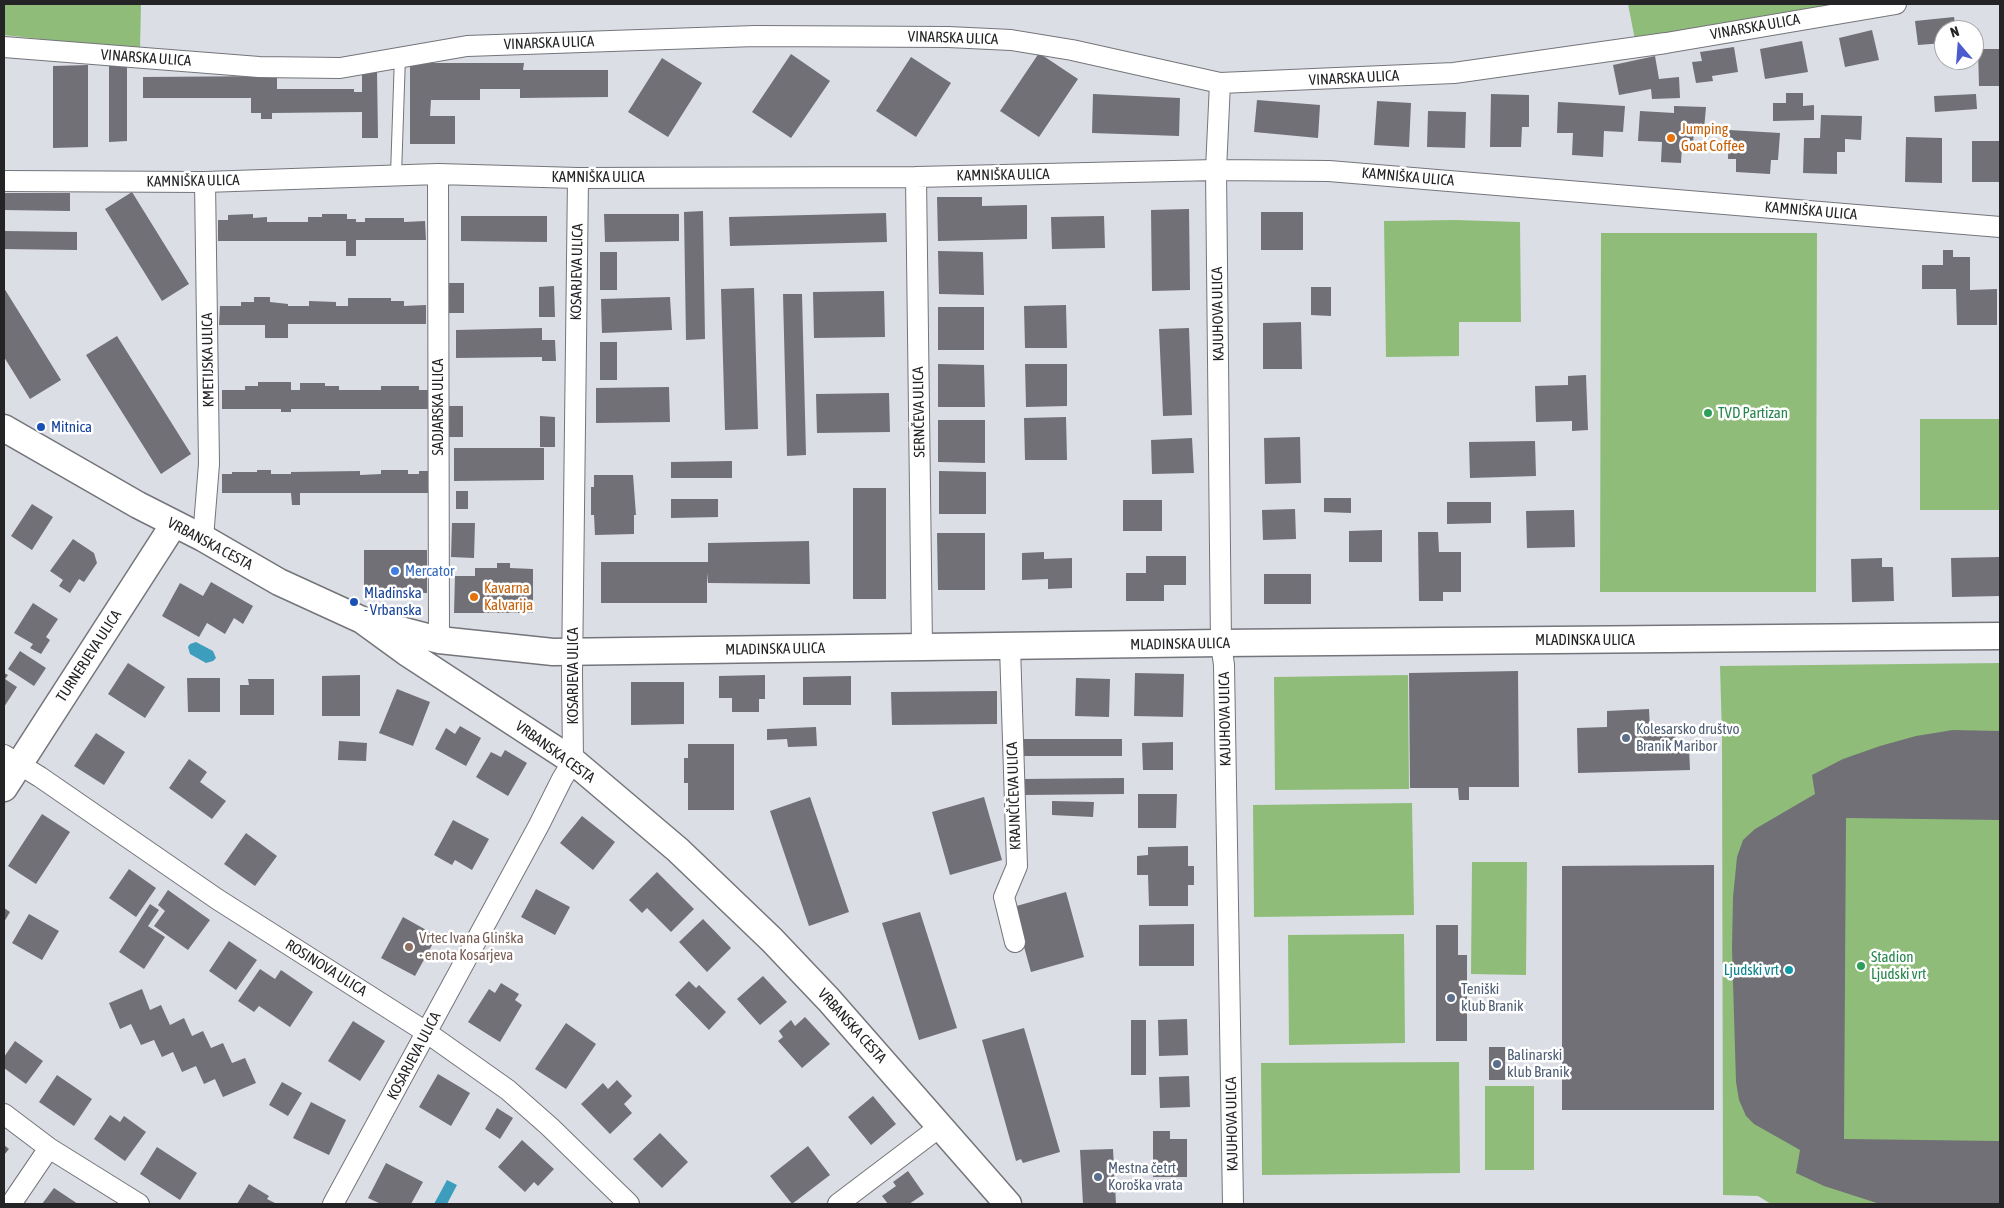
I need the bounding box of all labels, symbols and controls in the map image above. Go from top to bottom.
street label: VINARSKA ULICA [1709,10,1801,44]
north arrow [1934,20,1984,70]
text: N [1948,23,1961,41]
street label: VINARSKA ULICA [907,27,999,49]
street label: VINARSKA ULICA [503,32,595,54]
street label: VINARSKA ULICA [100,46,192,70]
street label: VINARSKA ULICA [1308,67,1400,89]
place label: Jumping Goat Coffee [1681,120,1745,155]
marker: Jumping Goat Coffee [1665,132,1677,144]
street label: KAMNIŠKA ULICA [1361,164,1455,190]
street label: KAMNIŠKA ULICA [956,165,1050,185]
street label: KAMNIŠKA ULICA [551,168,645,186]
street label: KAMNIŠKA ULICA [146,171,240,191]
street label: KAMNIŠKA ULICA [1764,198,1858,224]
street label: KOSARJEVA ULICA [567,223,587,321]
street label: KAJUHOVA ULICA [1208,266,1228,362]
street label: KMETIJSKA ULICA [198,313,218,407]
street label: SADJARSKA ULICA [429,359,447,455]
street label: SERNČEVA ULICA [909,366,929,458]
place label: TVD Partizan [1718,404,1788,422]
marker: TVD Partizan [1702,407,1714,419]
place label: Mitnica [51,418,92,436]
marker: Mitnica [35,421,47,433]
street label: VRBANSKA CESTA [164,514,256,574]
place label: Mercator [405,562,454,580]
marker: Mercator [389,565,401,577]
place label: Kavarna Kalvarija [484,579,533,614]
place label: Mladinska - Vrbanska [364,584,422,619]
marker: Kavarna Kalvarija [468,591,480,603]
marker: Mladinska - Vrbanska [348,596,360,608]
street label: TURNERJEVA ULICA [53,607,125,705]
street label: KOSARJEVA ULICA [564,627,582,725]
street label: MLADINSKA ULICA [1535,631,1635,649]
street label: MLADINSKA ULICA [1130,634,1230,654]
street label: MLADINSKA ULICA [725,639,825,659]
street label: KAJUHOVA ULICA [1215,671,1235,767]
street label: VRBANSKA CESTA [512,717,598,787]
place label: Kolesarsko društvo Branik Maribor [1636,720,1740,755]
marker: Kolesarsko društvo Branik Maribor [1620,732,1632,744]
street label: KRAJNČIČEVA ULICA [1003,741,1025,851]
place label: Vrtec Ivana Glinška - enota Kosarjeva [419,929,524,964]
street label: ROSINOVA ULICA [282,936,370,1000]
marker: Vrtec Ivana Glinška - enota Kosarjeva [403,941,415,953]
place label: Stadion Ljudski vrt [1871,948,1926,983]
marker: Stadion Ljudski vrt [1855,960,1867,972]
place label: Ljudski vrt [1724,961,1779,979]
marker: Ljudski vrt [1783,964,1795,976]
place label: Teniški klub Branik [1461,980,1524,1015]
street label: VRBANSKA CESTA [814,985,890,1067]
marker: Teniški klub Branik [1445,992,1457,1004]
street label: KOSARJEVA ULICA [383,1009,445,1103]
place label: Balinarski klub Branik [1507,1046,1570,1081]
marker: Balinarski klub Branik [1491,1058,1503,1070]
street label: KAJUHOVA ULICA [1222,1076,1242,1172]
place label: Mestna četrt Koroška vrata [1108,1159,1183,1194]
marker: Mestna četrt Koroška vrata [1092,1171,1104,1183]

